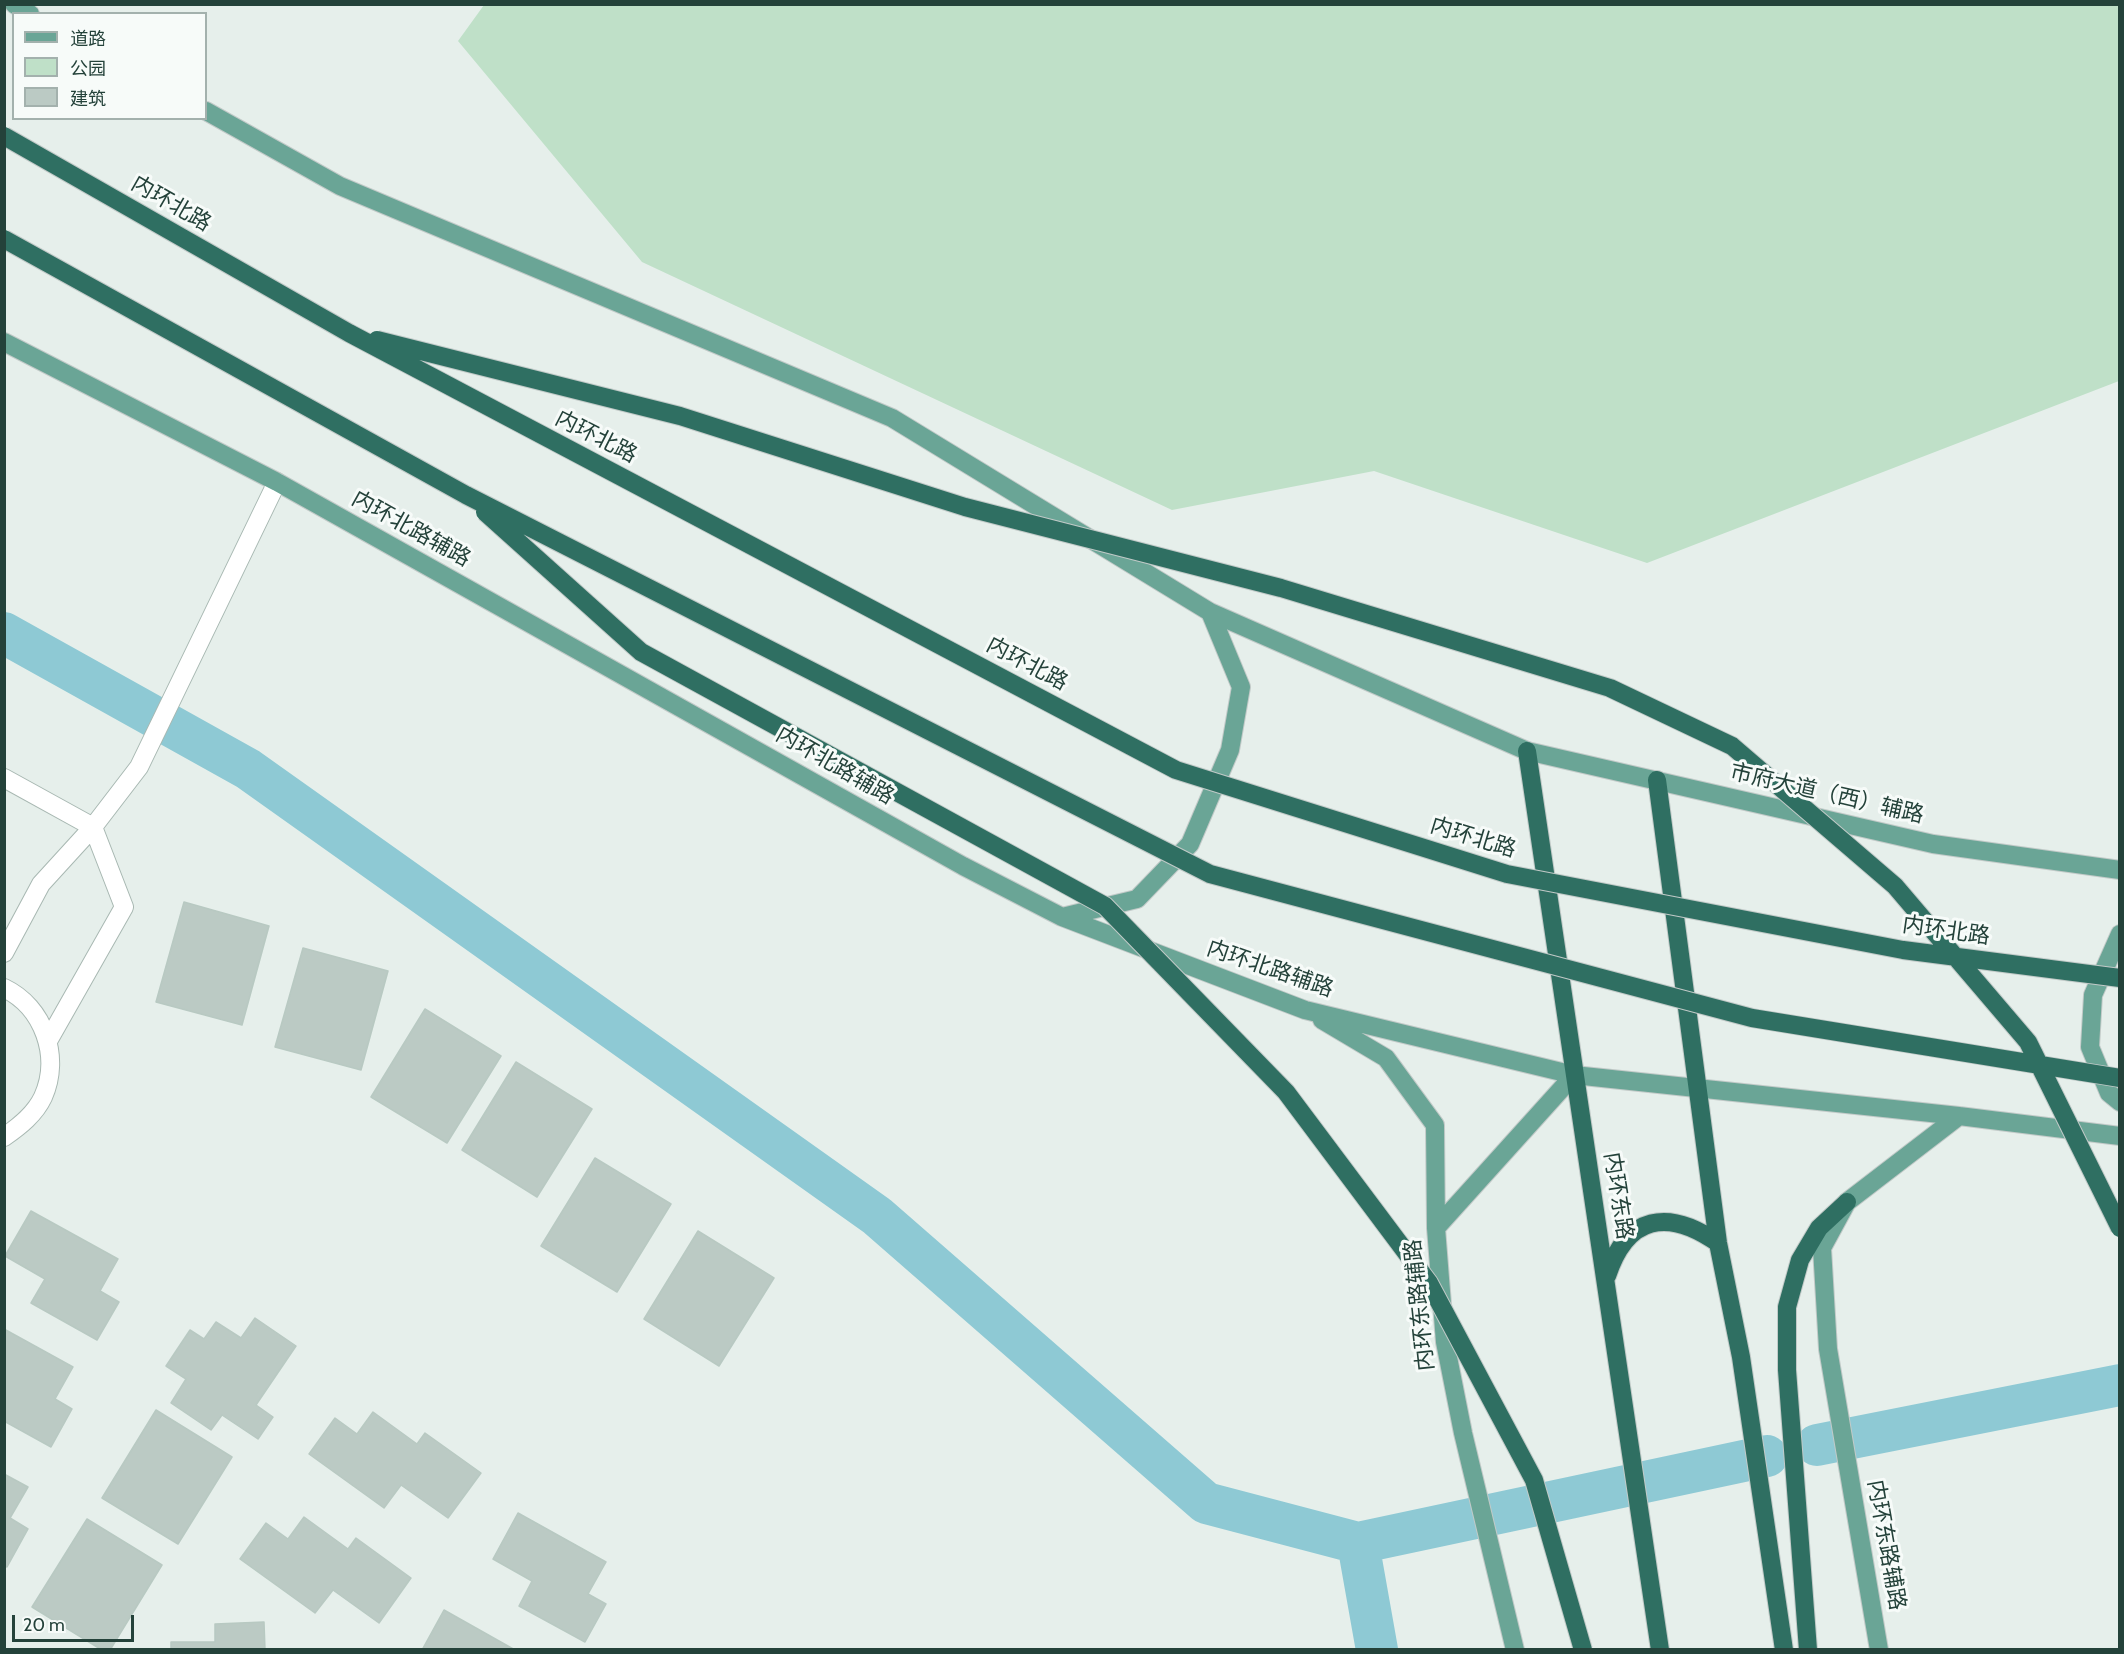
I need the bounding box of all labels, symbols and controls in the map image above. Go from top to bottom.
legend [12,12,207,120]
text: 道路 [70,28,106,50]
text: 公园 [70,58,106,80]
text: 建筑 [70,88,106,110]
street label: 内环北路 [126,171,216,237]
street label: 内环北路 [551,405,641,469]
street label: 内环北路辅路 [347,485,475,573]
street label: 内环北路 [982,632,1072,696]
street label: 内环北路辅路 [771,722,899,810]
street label: 市府大道（西）辅路 [1728,759,1926,829]
street label: 内环北路 [1427,813,1519,863]
street label: 内环北路 [1901,912,1991,950]
street label: 内环北路辅路 [1203,935,1337,1003]
street label: 内环东路 [1598,1150,1638,1242]
street label: 内环东路辅路 [1400,1238,1440,1372]
street label: 内环东路辅路 [1862,1478,1910,1612]
scale bar [15,1603,136,1641]
text: 20 m [23,1614,65,1636]

